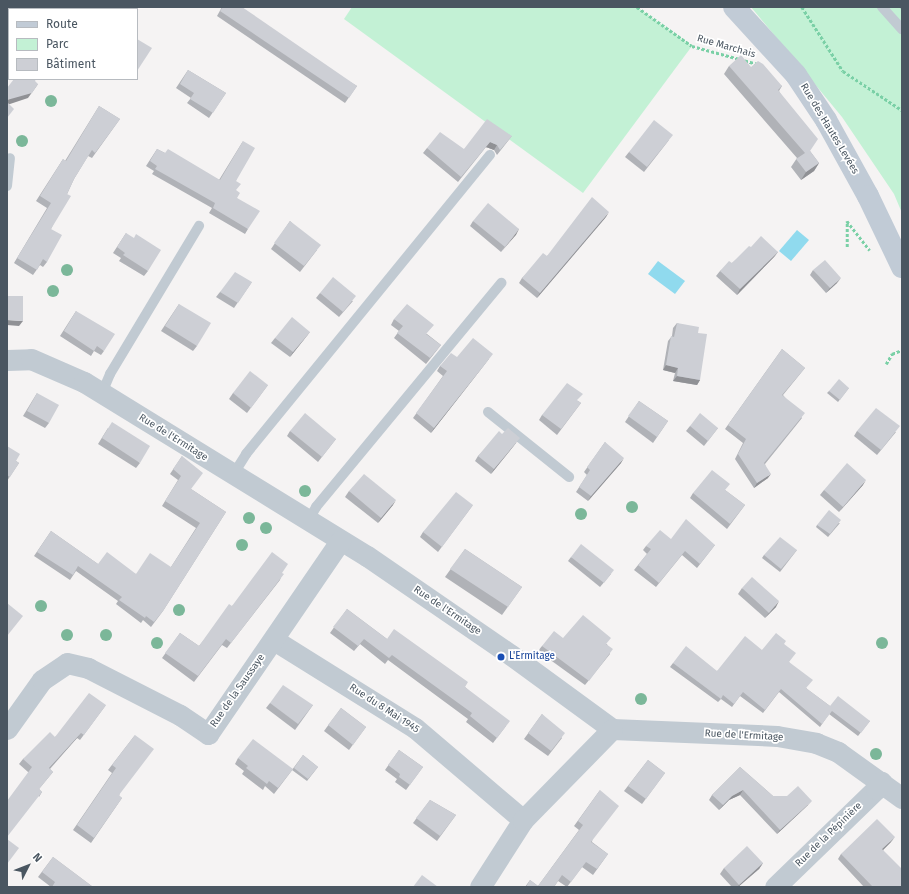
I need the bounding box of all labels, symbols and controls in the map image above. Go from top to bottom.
legend [8,8,138,80]
text: Route [46,17,78,31]
street label: Rue Marchais [695,33,757,61]
text: Parc [46,37,69,51]
text: Bâtiment [46,57,96,71]
street label: Rue des Hautes Levées [797,82,861,176]
street label: Rue de l'Ermitage [136,412,210,464]
street label: Rue de l'Ermitage [411,584,483,638]
place label: L'Ermitage [509,651,555,663]
street label: Rue de la Saussaye [208,652,268,730]
marker: L'Ermitage [496,652,506,662]
street label: Rue du 8 Mai 1945 [347,682,421,736]
street label: Rue de l'Ermitage [704,728,784,744]
street label: Rue de la Pépinière [793,800,865,870]
north arrow [8,846,48,886]
text: N [30,851,45,865]

